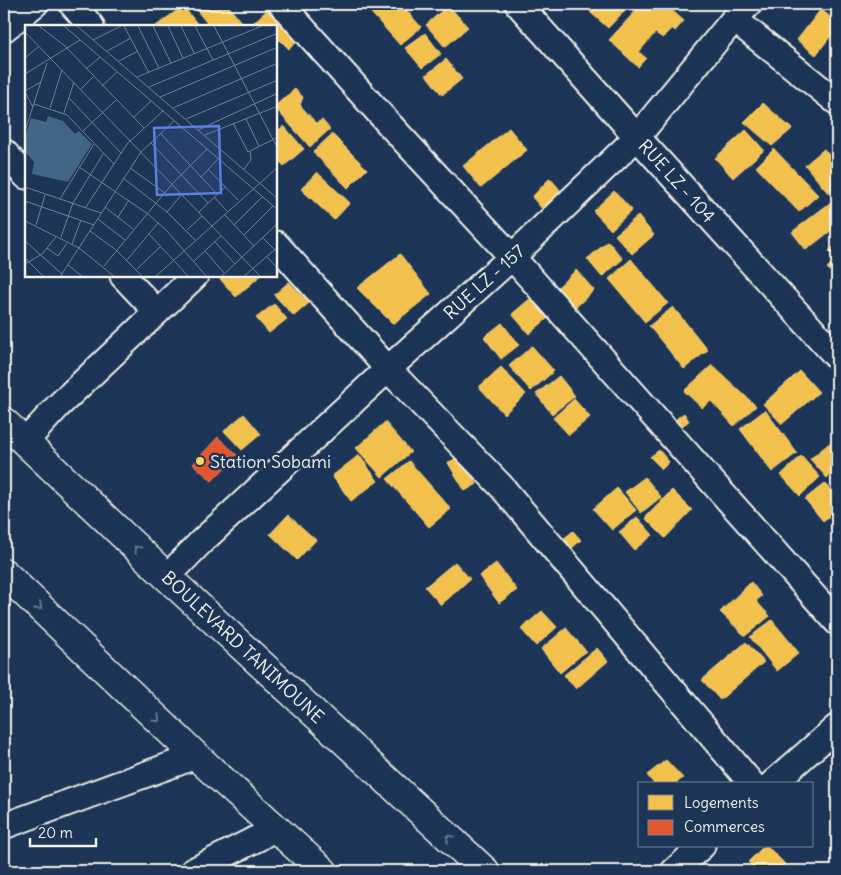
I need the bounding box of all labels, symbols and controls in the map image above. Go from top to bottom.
inset map [25,25,278,278]
street label: RUE LZ - 104 [634,135,720,227]
street label: RUE LZ - 157 [439,239,529,324]
place label: Station Sobami [210,450,331,473]
marker: Station Sobami [194,455,206,467]
one-way arrow [134,546,143,555]
street label: BOULEVARD TANIMOUNE [157,566,329,728]
one-way arrow [33,601,42,610]
one-way arrow [151,713,160,722]
legend [638,782,814,848]
text: Logements [684,793,759,812]
scale bar [30,815,96,847]
text: Commerces [684,817,765,836]
text: 20 m [38,823,73,842]
one-way arrow [445,835,454,844]

